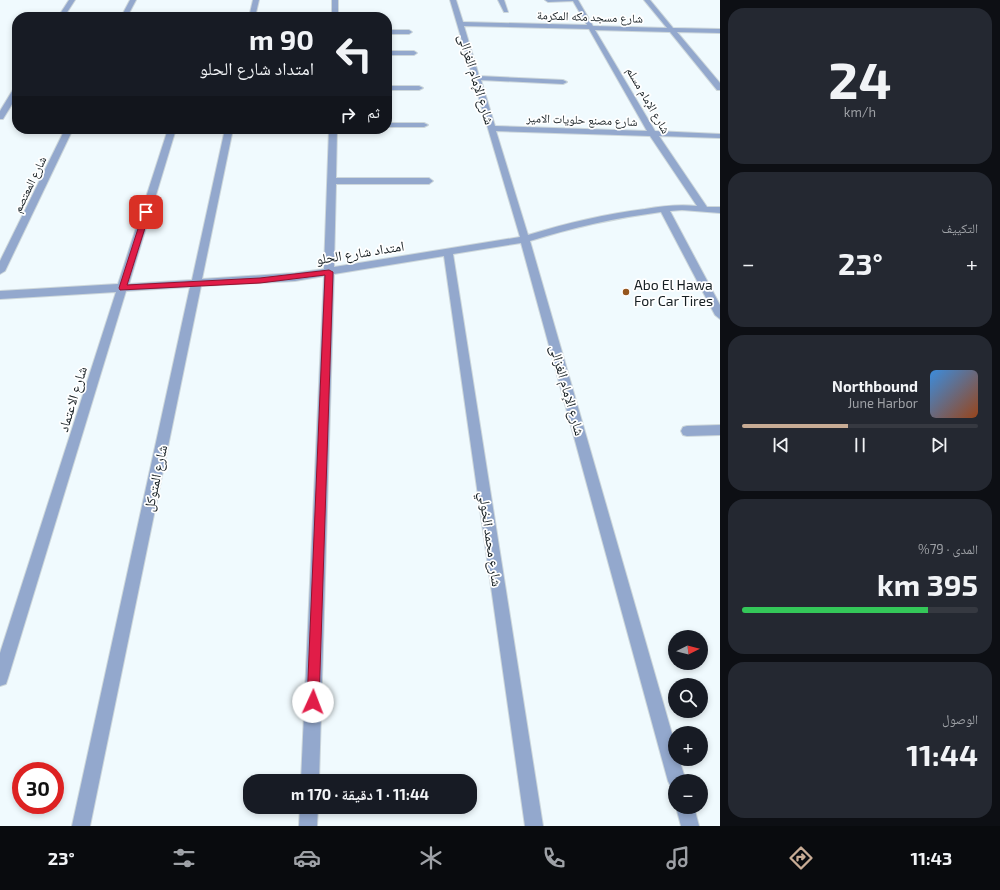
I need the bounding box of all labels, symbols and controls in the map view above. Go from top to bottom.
street label: شارع مسجد مكه المكرمة [537,7,643,27]
text: 90 m [249,22,314,56]
icon: left [328,28,380,80]
street label: شارع الإمام الغزالى [453,32,499,127]
text: 24 [828,47,892,109]
text: امتداد شارع الحلو [200,57,314,79]
street label: شارع الإمام مسلم [623,64,674,137]
text: ثم [367,103,380,121]
icon: right [337,104,359,126]
text: km/h [844,104,876,120]
street label: شارع مصنع حلويات الامير [525,110,638,130]
street label: شارع المعتصم [9,154,50,215]
pin [129,195,163,229]
icon: arrive [135,201,157,223]
text: التكييف [942,220,978,236]
street label: امتداد شارع الحلو [315,237,406,269]
text: 23° [838,245,883,281]
text: − [742,250,755,276]
text: + [966,250,978,276]
place label: Abo El Hawa For Car Tires [634,276,713,309]
marker: Abo El Hawa For Car Tires [621,287,631,297]
street label: شارع الإمام الغزالى [545,343,589,438]
street label: شارع الاعتماد [54,364,92,434]
text: Northbound [832,377,918,395]
text: June Harbor [848,395,918,411]
icon: previous [770,434,792,456]
icon: pause [849,434,871,456]
icon: next [928,434,950,456]
street label: شارع المتوكل [140,443,172,513]
street label: شارع محمد الخولي [472,490,506,588]
text: المدى · 79% [918,541,978,557]
text: 395 km [877,566,978,602]
north arrow [668,630,708,670]
map controls [668,630,708,814]
button: search [668,678,708,718]
position arrow [292,681,334,723]
text: الوصول [942,711,978,727]
button: + [668,726,708,766]
text: 11:44 [906,736,978,772]
speed limit sign: 30 [12,762,64,814]
button: − [668,774,708,814]
text: 11:44 · 1 دقيقة · 170 m [291,785,429,803]
icon: filters [170,844,198,872]
icon: car [293,844,321,872]
icon: climate [417,844,445,872]
icon: phone [540,844,568,872]
icon: music [664,844,692,872]
icon: directions [787,844,815,872]
text: 23° [48,847,75,869]
text: 11:43 [910,847,952,869]

